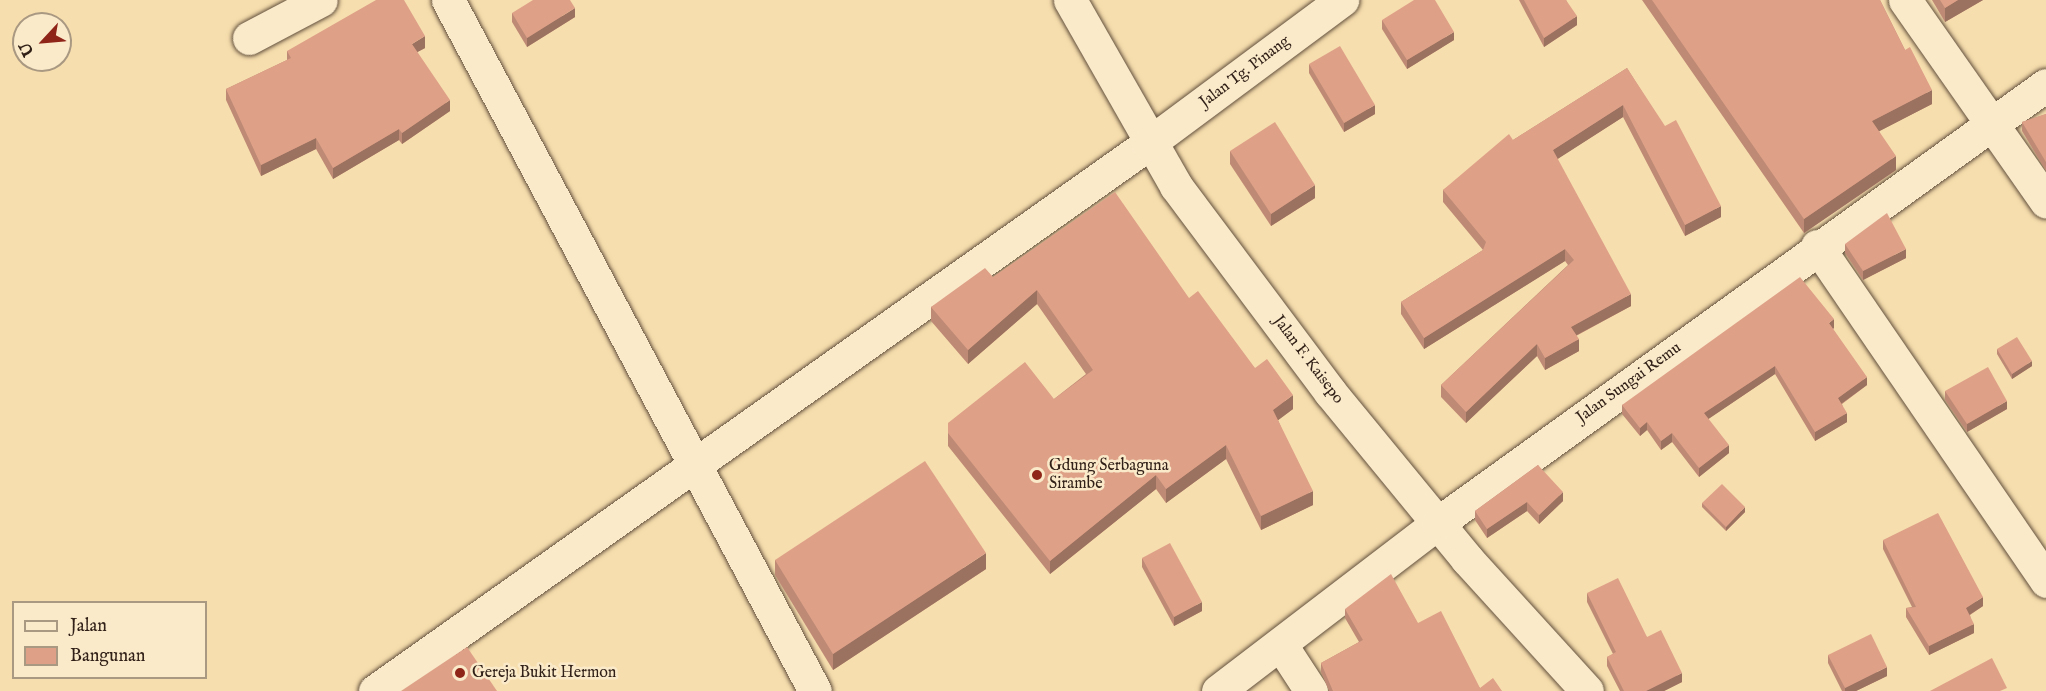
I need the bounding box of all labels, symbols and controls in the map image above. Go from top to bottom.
north arrow [12,12,72,72]
street label: Jalan Tg. Pinang [1196,32,1294,112]
text: U [16,39,40,59]
street label: Jalan F. Kaisepo [1269,312,1347,408]
street label: Jalan Sungai Remu [1573,339,1685,427]
place label: Gdung Serbaguna Sirambe [1049,456,1169,494]
marker: Gdung Serbaguna Sirambe [1030,468,1044,482]
legend [12,601,207,679]
text: Jalan [70,615,107,638]
text: Bangunan [70,645,145,668]
place label: Gereja Bukit Hermon [472,663,616,683]
marker: Gereja Bukit Hermon [453,666,467,680]

